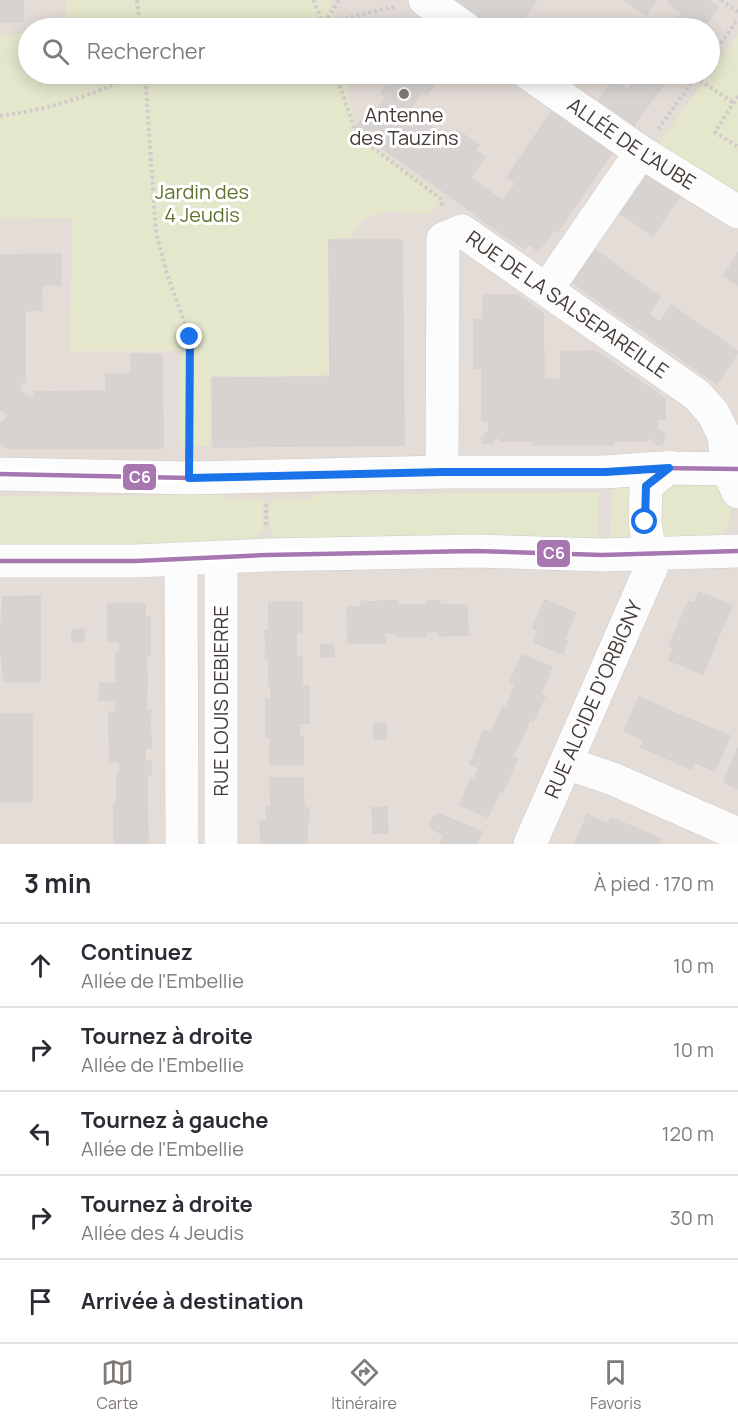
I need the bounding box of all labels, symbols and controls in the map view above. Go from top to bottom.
search box [18,18,720,84]
icon: search [39,35,72,68]
text: Rechercher [87,36,206,66]
marker: Antenne des Tauzins [397,87,411,101]
street label: ALLÉE DE L'AUBE [562,91,701,196]
place label: Antenne des Tauzins [349,101,459,151]
park label: Jardin des 4 Jeudis [155,178,249,228]
street label: RUE DE LA SALSEPAREILLE [461,224,674,384]
route end [176,323,202,349]
line badge: C6 [122,463,157,491]
text: C6 [129,466,151,488]
route start [631,508,657,534]
line badge: C6 [536,539,571,568]
text: C6 [543,542,565,564]
street label: RUE ALCIDE D'ORBIGNY [538,595,649,802]
street label: RUE LOUIS DEBIERRE [207,605,234,797]
text: 3 min [24,865,91,901]
text: À pied · 170 m [594,870,714,897]
text: Continuez [81,937,193,967]
icon: ahead [24,949,57,982]
text: 10 m [673,952,714,979]
text: Allée de l'Embellie [81,967,244,994]
text: Tournez à droite [81,1021,253,1051]
icon: right [24,1033,57,1066]
text: 10 m [673,1036,714,1063]
text: Allée de l'Embellie [81,1051,244,1078]
text: Tournez à gauche [81,1105,268,1135]
icon: left [24,1117,57,1150]
text: 120 m [662,1120,714,1147]
text: Allée de l'Embellie [81,1135,244,1162]
text: Tournez à droite [81,1189,253,1219]
icon: right [24,1201,57,1234]
text: 30 m [670,1204,714,1231]
text: Allée des 4 Jeudis [81,1219,244,1246]
icon: arrive [24,1285,57,1318]
text: Arrivée à destination [81,1286,304,1316]
tab: Carte [97,1356,138,1414]
tab: Itinéraire [331,1356,397,1414]
tab: Favoris [590,1356,641,1414]

